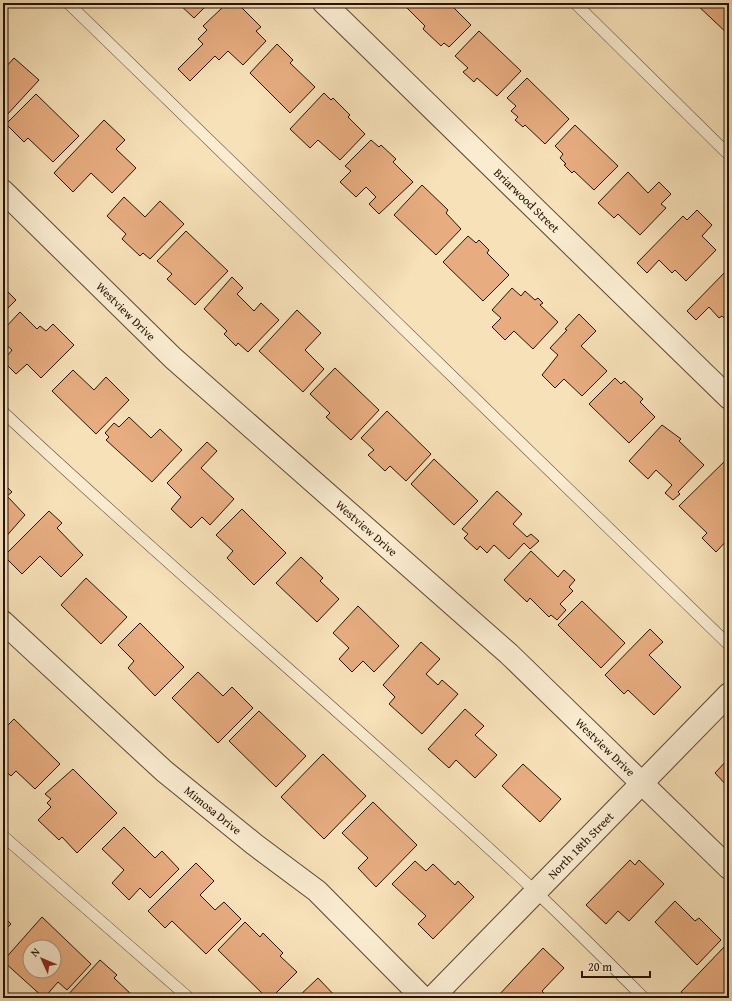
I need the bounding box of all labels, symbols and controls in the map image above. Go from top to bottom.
street label: Briarwood Street [490,164,564,237]
street label: Westview Drive [92,278,160,345]
street label: Westview Drive [332,496,402,560]
street label: Westview Drive [572,714,639,780]
street label: Mimosa Drive [181,782,245,839]
street label: North 18th Street [544,807,618,883]
north arrow [22,939,62,979]
text: N [26,943,44,960]
scale bar [582,953,650,979]
text: 20 m [588,958,612,975]

